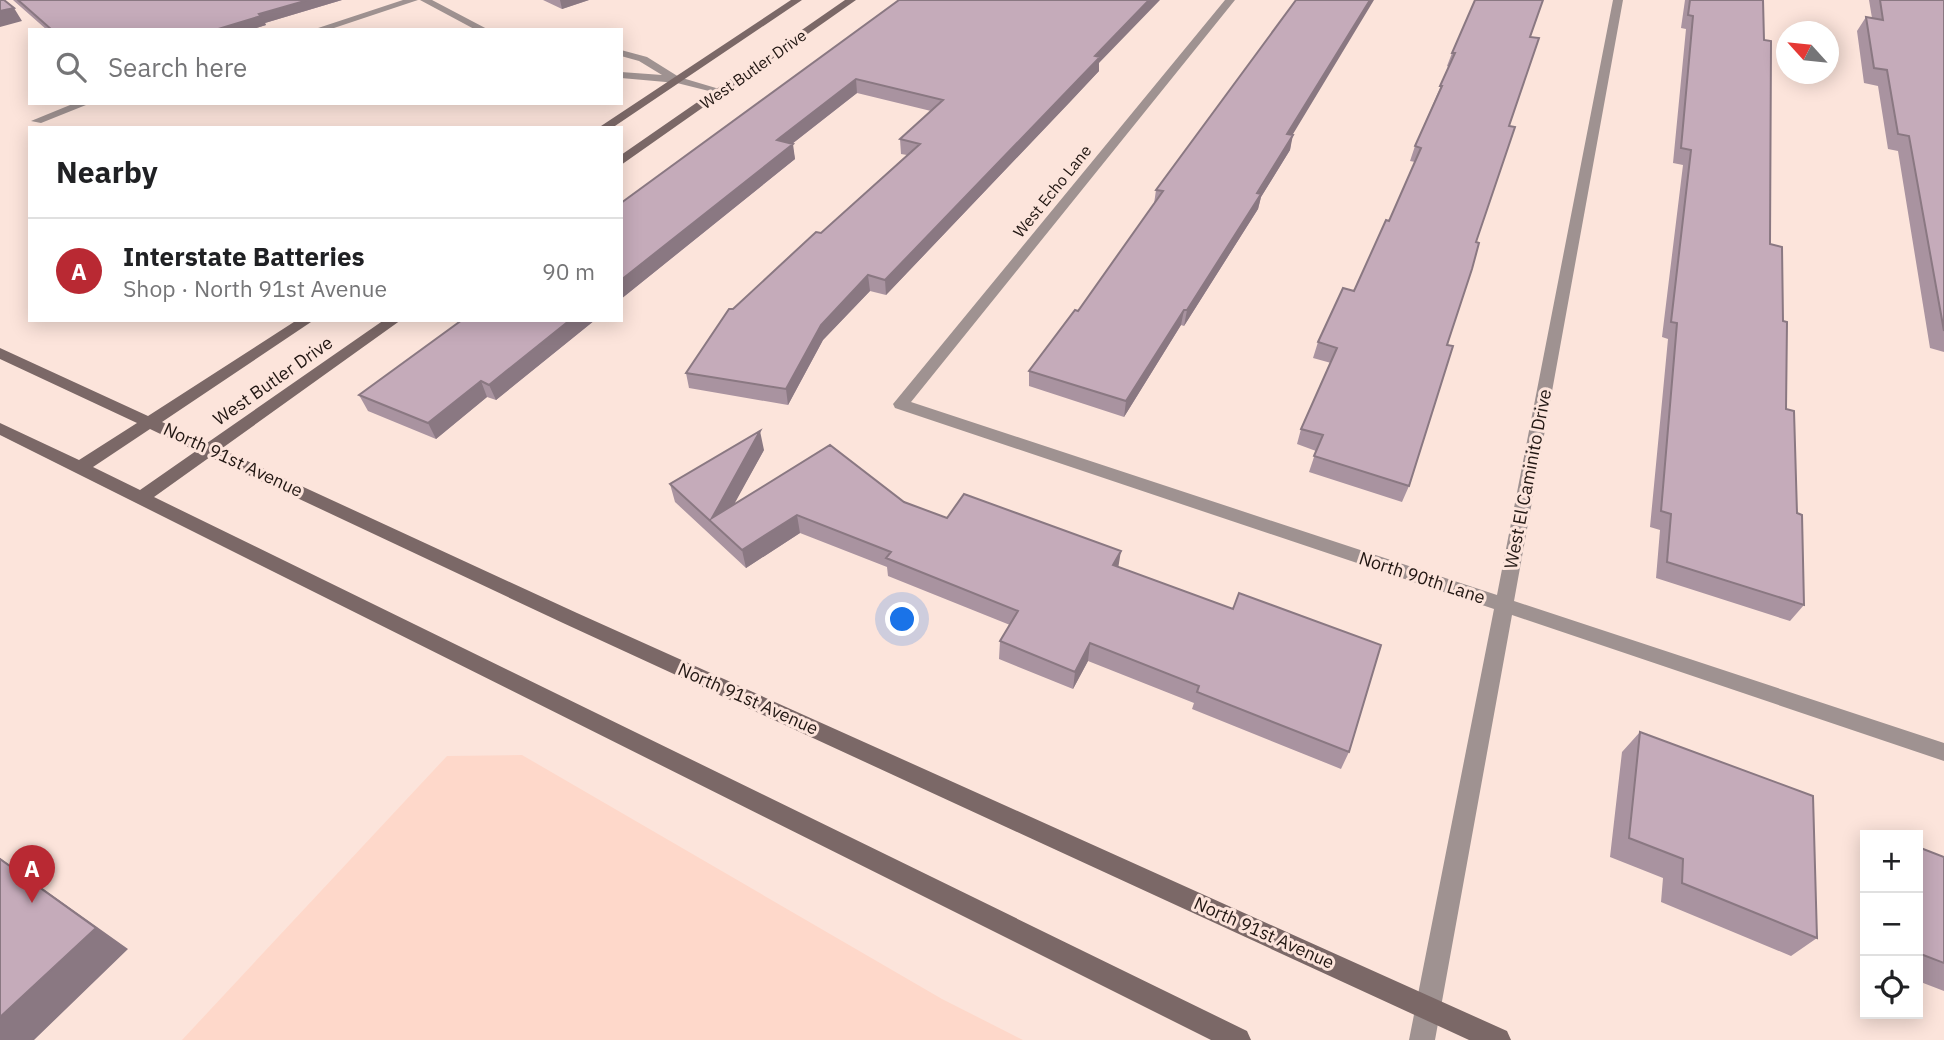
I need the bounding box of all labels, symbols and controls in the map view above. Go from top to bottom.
north arrow [1776,21,1839,84]
street label: West Butler Drive [696,25,810,113]
search box [28,28,623,105]
icon: search [52,48,90,86]
text: Search here [108,50,247,84]
street label: West Echo Lane [1009,141,1096,241]
text: Nearby [56,152,158,191]
text: Interstate Batteries [123,239,365,273]
text: A [71,256,87,286]
text: 90 m [542,256,595,286]
text: Shop · North 91st Avenue [123,273,387,303]
street label: West Butler Drive [209,331,337,430]
street label: West El Caminito Drive [1499,387,1556,571]
street label: North 91st Avenue [160,417,307,502]
street label: North 90th Lane [1356,546,1488,609]
your location [885,602,919,636]
street label: North 91st Avenue [674,657,822,740]
map controls [1860,830,1923,1019]
button: + [1860,830,1923,893]
pin: A [9,845,55,903]
street label: North 91st Avenue [1190,891,1338,974]
button: − [1860,893,1923,956]
button: locate [1860,956,1923,1019]

